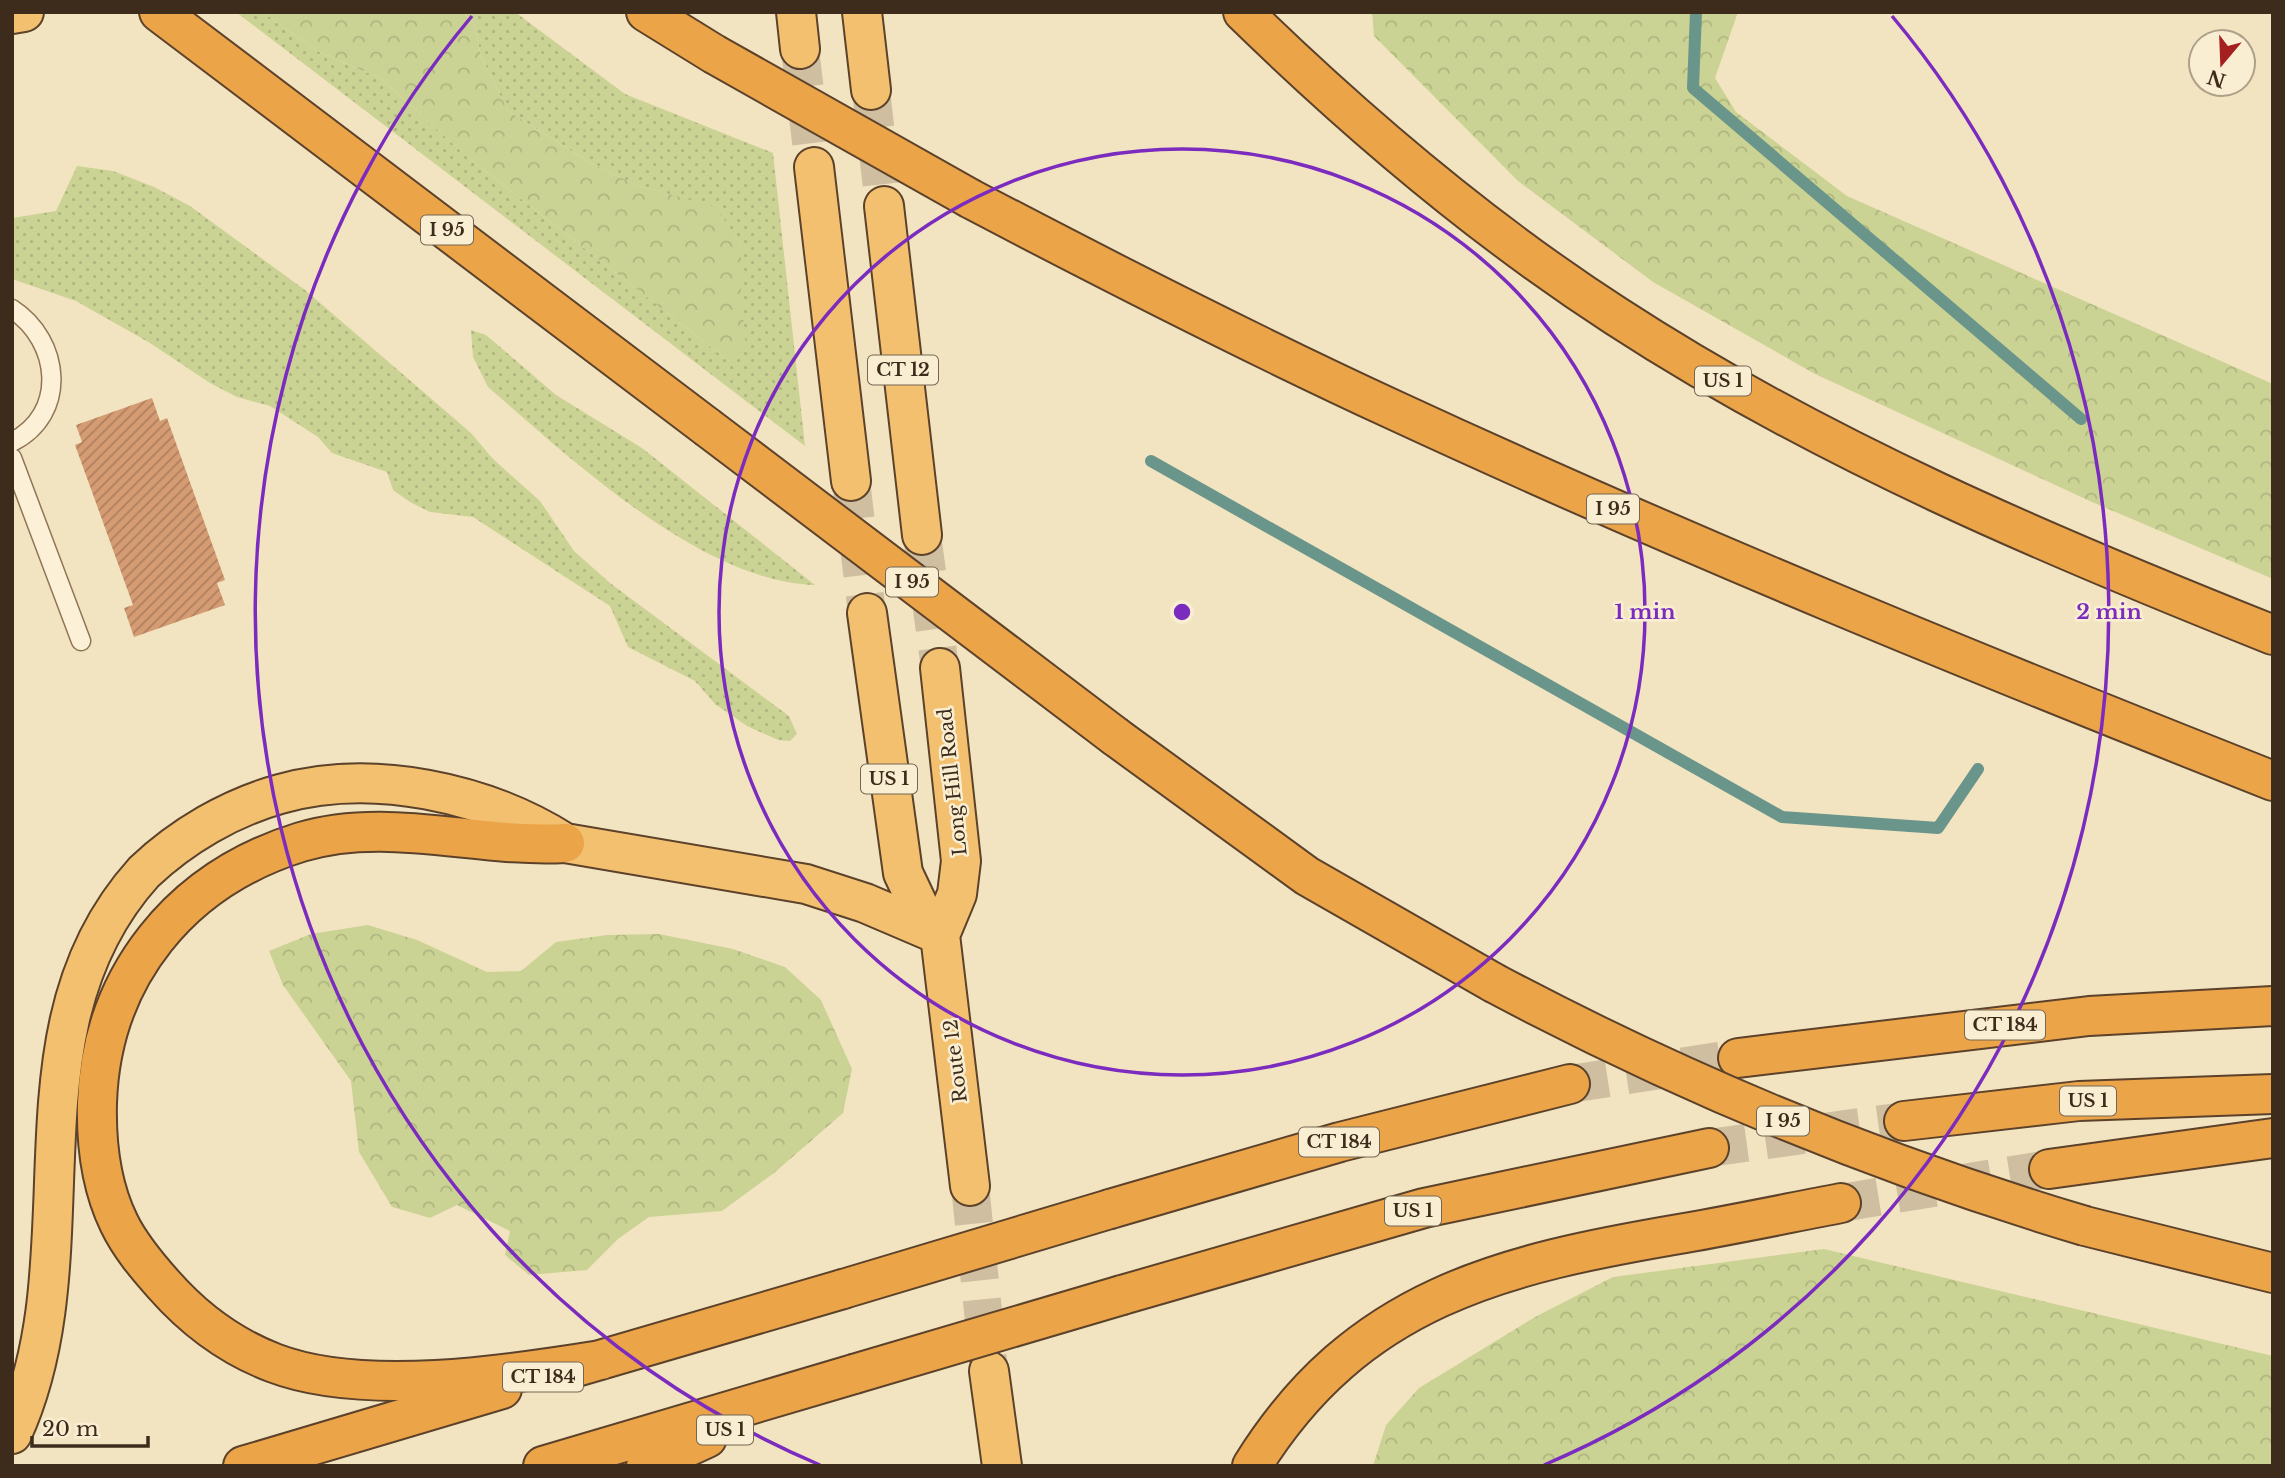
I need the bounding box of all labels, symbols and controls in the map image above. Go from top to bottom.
north arrow [2187,28,2257,98]
text: N [2204,65,2229,92]
road number: I 95 [421,215,473,244]
road number: CT 12 [868,356,938,384]
road number: US 1 [1695,366,1751,396]
road number: I 95 [1587,494,1639,524]
road number: I 95 [886,568,938,596]
text: 1 min [1615,599,1675,625]
text: 2 min [2076,599,2142,625]
centre of rings [1170,600,1194,624]
street label: Long Hill Road [933,707,972,857]
road number: US 1 [861,764,917,794]
road number: CT 184 [1965,1010,2045,1040]
street label: Route 12 [939,1018,972,1104]
road number: US 1 [2060,1086,2116,1116]
road number: I 95 [1757,1106,1809,1136]
road number: CT 184 [1299,1128,1379,1156]
road number: US 1 [1385,1196,1441,1226]
road number: CT 184 [503,1362,583,1392]
scale bar [32,1404,147,1448]
road number: US 1 [697,1415,753,1444]
text: 20 m [42,1416,99,1442]

